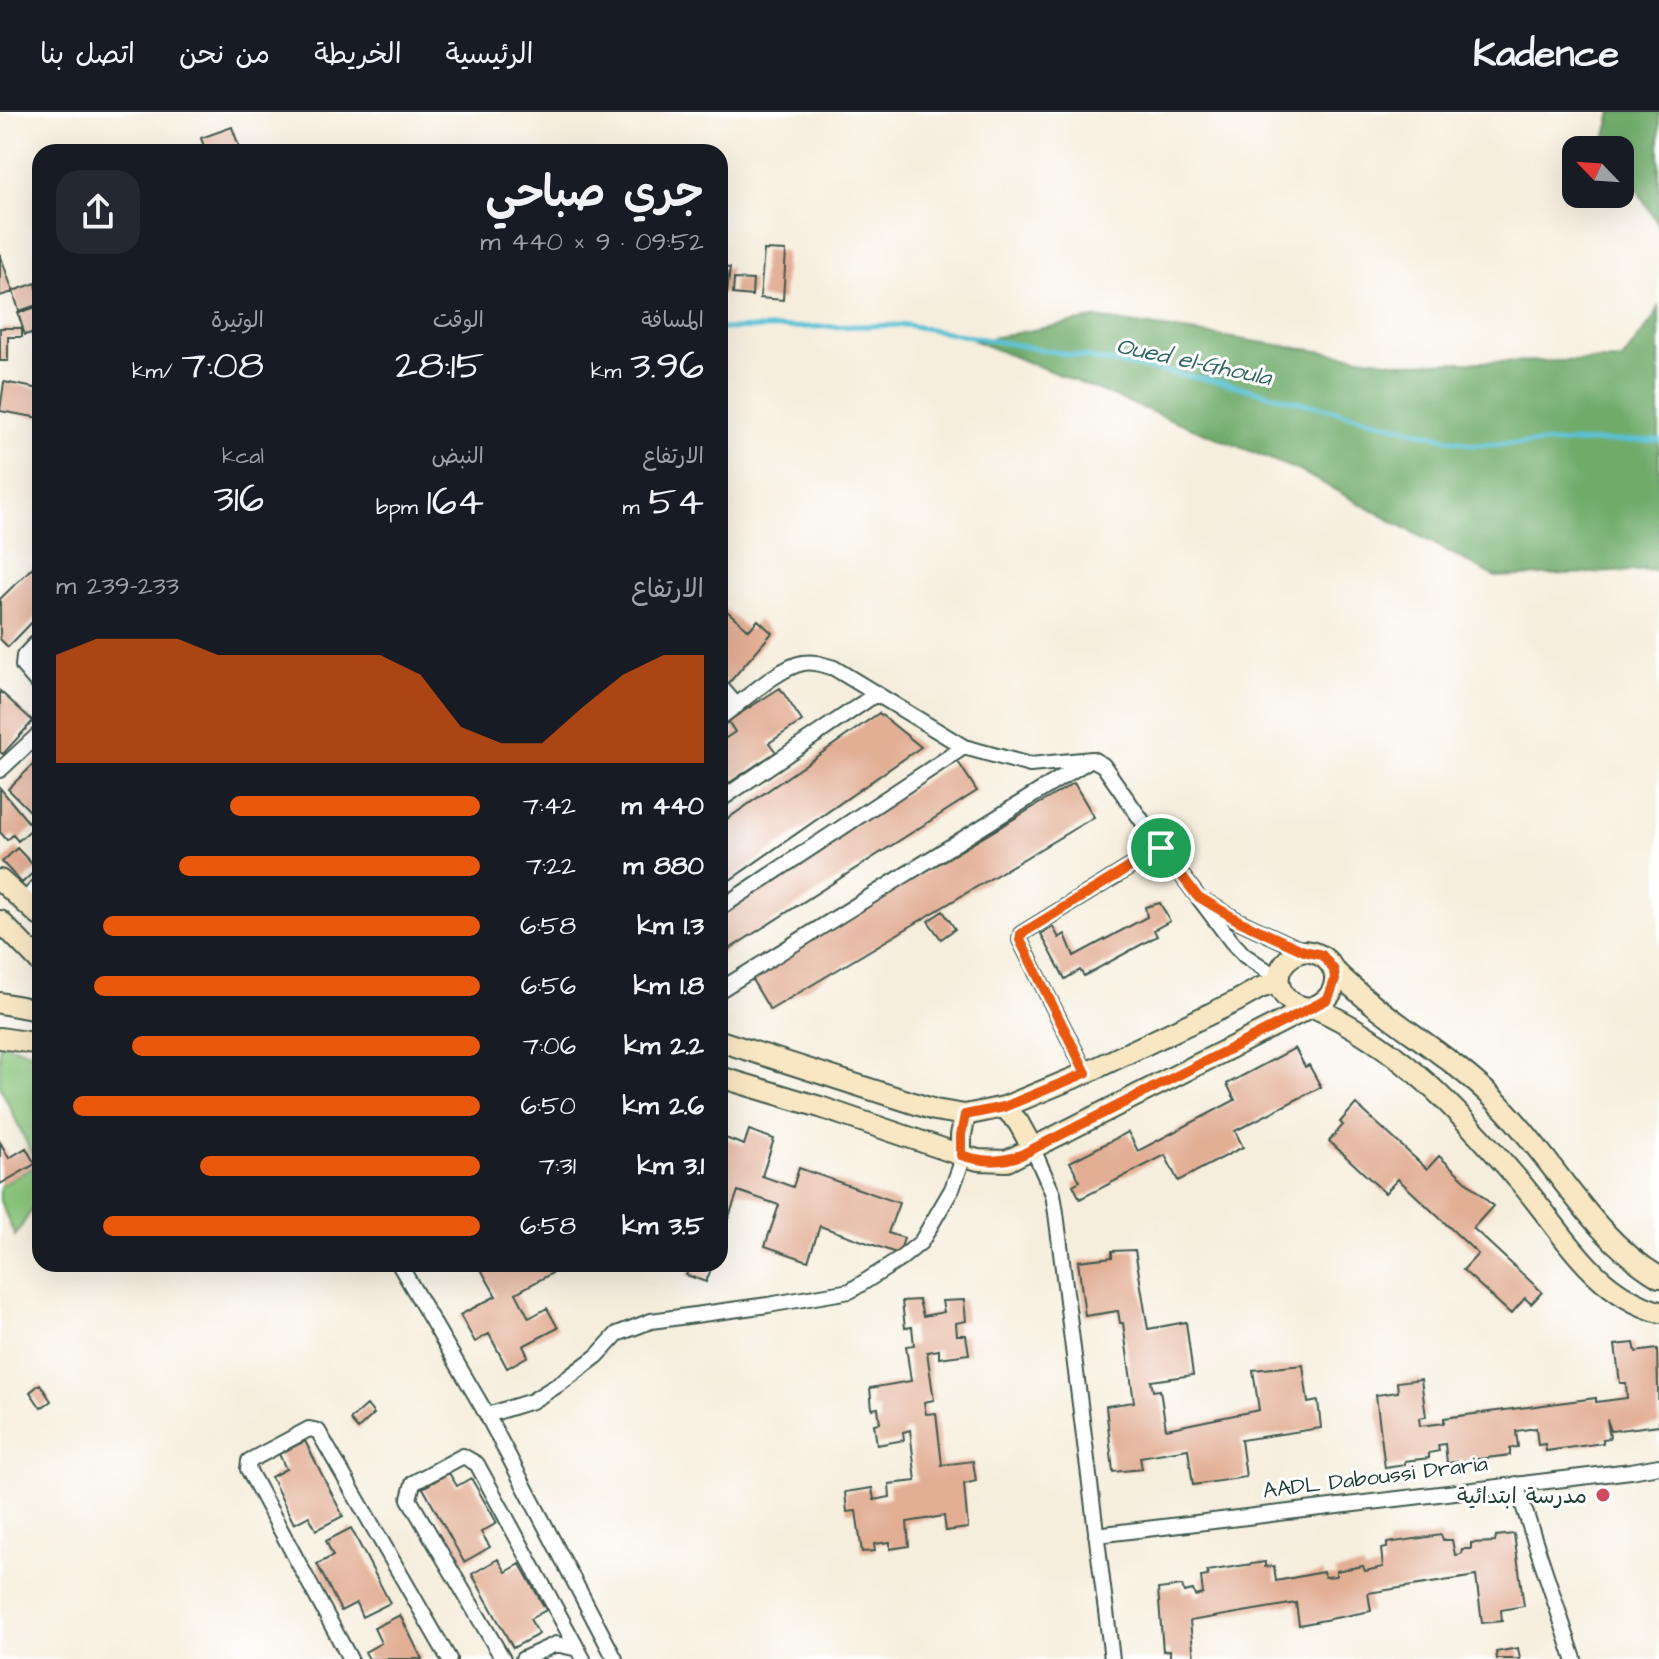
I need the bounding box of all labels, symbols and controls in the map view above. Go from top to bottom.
text: Kadence [1473,29,1619,81]
text: اتصل بنا [40,35,135,74]
text: من نحن [179,35,270,74]
text: الخريطة [314,35,402,74]
text: الرئيسية [446,35,533,74]
north arrow [1562,136,1634,208]
map controls [1562,136,1634,208]
text: جري صباحي [485,163,704,224]
button: share [56,170,140,254]
text: 09:52 · 9 × 440 m [480,224,704,260]
text: الوتيرة [211,305,264,336]
text: الوقت [433,305,484,336]
text: المسافة [641,305,704,336]
water label: Oued el-Ghoula [1113,329,1276,395]
text: 7:08 [182,339,264,394]
text: 28:15 [395,339,484,394]
text: 3.96 [630,339,704,394]
text: /km [132,356,182,387]
text: km [591,356,630,387]
text: kcal [222,441,264,472]
text: النبض [431,441,484,472]
text: الارتفاع [642,441,704,472]
text: 316 [213,472,264,527]
text: 164 [427,475,484,530]
text: 54 [648,475,704,530]
text: bpm [376,492,427,523]
text: m [623,492,648,523]
text: 233–239 m [56,568,179,604]
text: الارتفاع [631,571,704,607]
text: 7:42 [523,788,576,824]
text: 440 m [622,788,704,824]
pin [1127,814,1195,882]
icon: arrive [1139,826,1183,870]
text: 7:22 [526,848,576,884]
text: 880 m [623,848,704,884]
text: 6:58 [520,908,576,944]
text: 1.3 km [637,908,704,944]
text: 6:56 [521,968,576,1004]
text: 1.8 km [634,968,704,1004]
text: 7:06 [523,1028,576,1064]
text: 2.2 km [624,1028,704,1064]
text: 6:50 [521,1088,576,1124]
text: 2.6 km [623,1088,704,1124]
text: 7:31 [539,1148,576,1184]
text: 3.1 km [637,1148,704,1184]
text: 6:58 [520,1208,576,1244]
text: 3.5 km [622,1208,704,1244]
street label: AADL Daboussi Draria [1261,1448,1489,1507]
place label: مدرسة ابتدائية [1457,1481,1587,1512]
marker: مدرسة ابتدائية [1594,1486,1612,1504]

